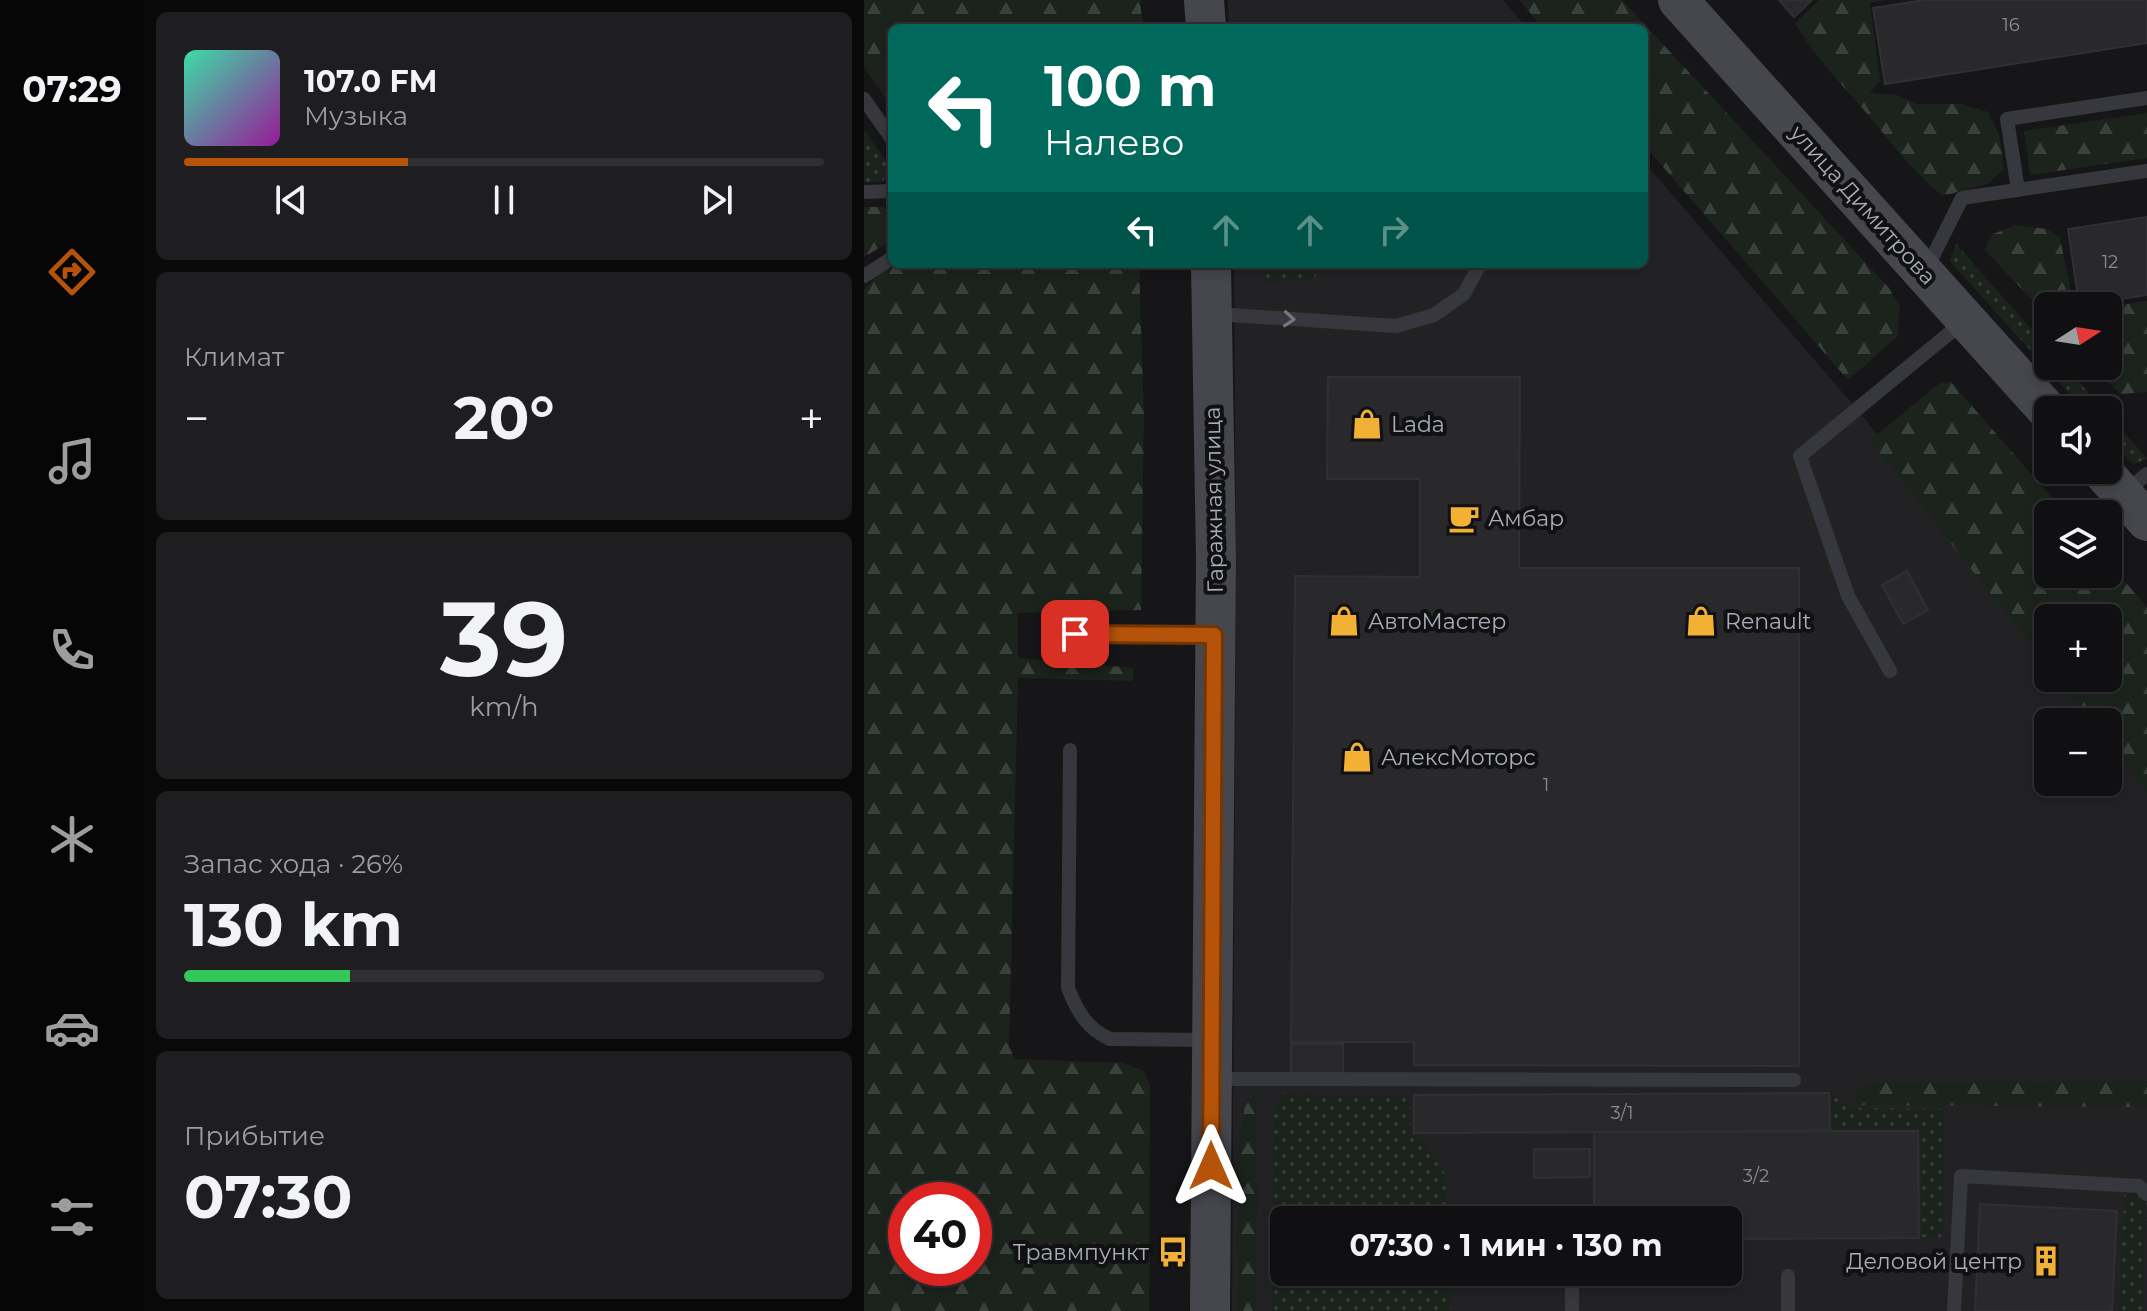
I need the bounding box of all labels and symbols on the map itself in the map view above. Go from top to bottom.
house number: 16 [2002,14,2020,36]
street label: улица Димитрова [1784,119,1942,290]
house number: 12 [2102,251,2118,273]
north arrow [2034,292,2122,380]
one-way arrow [1283,310,1296,327]
street label: Гаражная улица [1199,407,1229,593]
shop icon: Lada [1350,407,1384,441]
place label: Lada [1391,411,1445,438]
cafe icon: Амбар [1447,501,1481,535]
place label: Амбар [1488,505,1564,532]
pin [1041,600,1109,668]
shop icon: АвтоМастер [1327,604,1361,638]
shop icon: Renault [1684,604,1718,638]
place label: АвтоМастер [1368,608,1506,635]
place label: Renault [1725,608,1812,635]
shop icon: АлексМоторс [1340,740,1374,774]
place label: АлексМоторс [1381,744,1536,771]
house number: 1 [1543,774,1549,796]
house number: 3/1 [1610,1102,1634,1124]
position arrow [1169,1124,1253,1208]
house number: 3/2 [1743,1165,1769,1187]
speed limit sign: 40 [888,1182,992,1286]
bus stop icon: Травмпункт [1156,1235,1190,1269]
place label: Травмпункт [1013,1239,1150,1266]
building icon: Деловой центр [2029,1244,2063,1278]
place label: Деловой центр [1846,1248,2022,1275]

